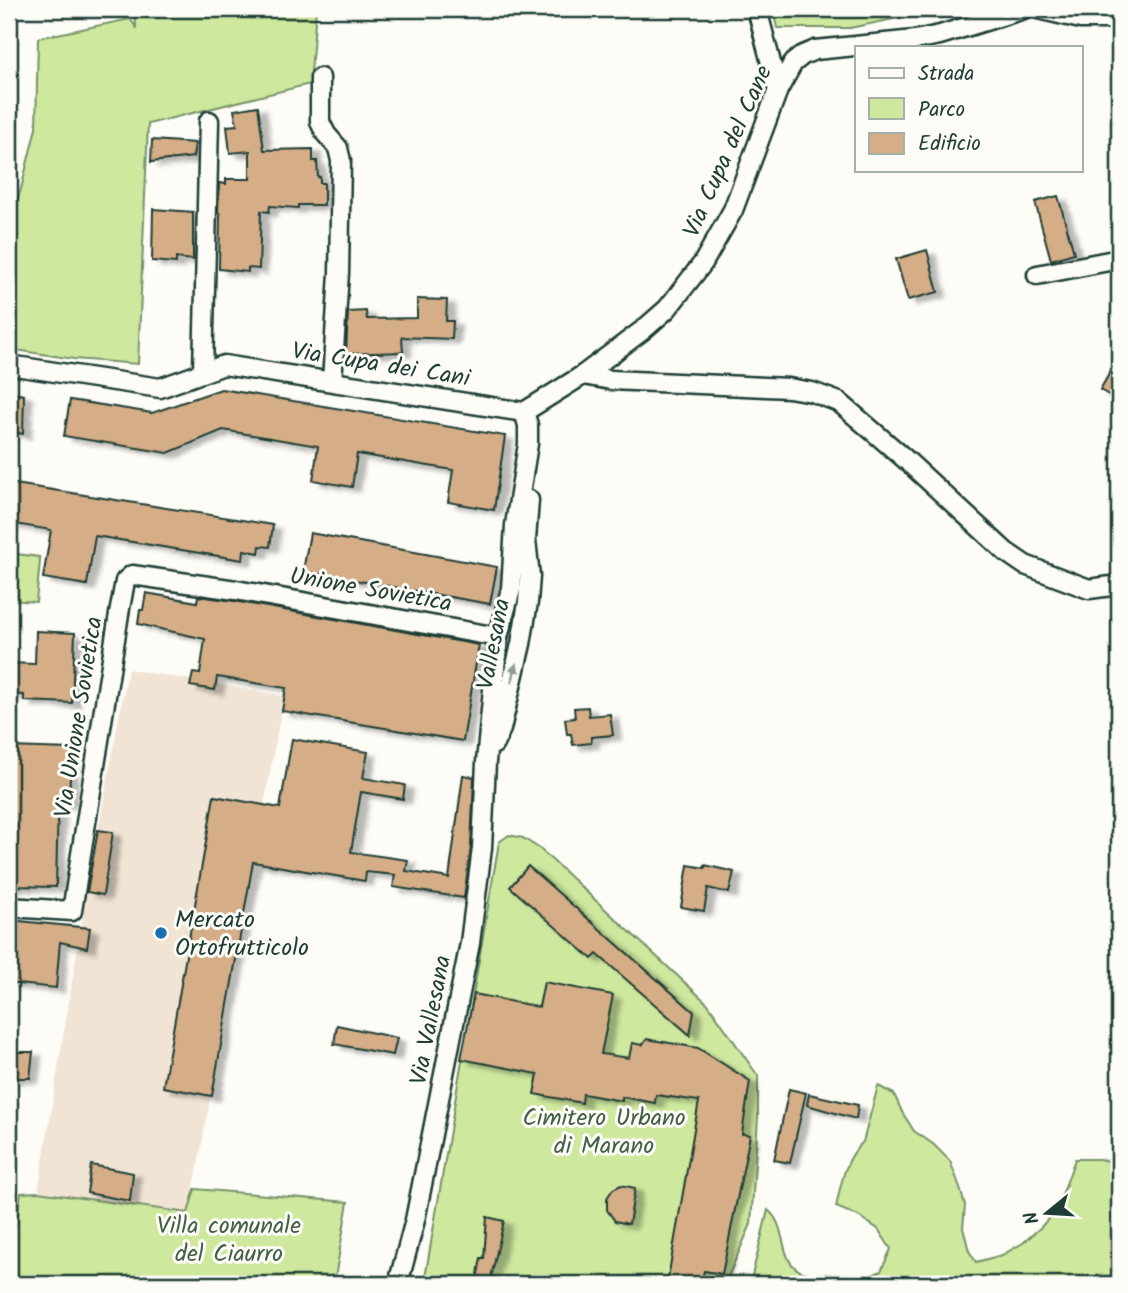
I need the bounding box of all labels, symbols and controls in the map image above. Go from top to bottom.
legend [855,46,1082,172]
text: Strada [918,58,974,91]
street label: Via Cupa del Cane [673,59,784,244]
text: Parco [918,94,965,127]
text: Edificio [918,128,981,161]
street label: Via Cupa dei Cani [289,332,474,399]
street label: Unione Sovietica [287,557,455,624]
street label: Vallesana [467,595,522,693]
street label: Via Unione Sovietica [44,614,115,821]
one-way arrow [508,662,519,684]
place label: Mercato Ortofrutticolo [175,901,309,968]
marker: Mercato Ortofrutticolo [153,925,169,941]
street label: Via Vallesana [400,952,463,1089]
park label: Cimitero Urbano di Marano [522,1099,686,1166]
north arrow [1012,1178,1082,1248]
park label: Villa comunale del Ciaurro [157,1207,301,1274]
text: N [1017,1207,1049,1228]

